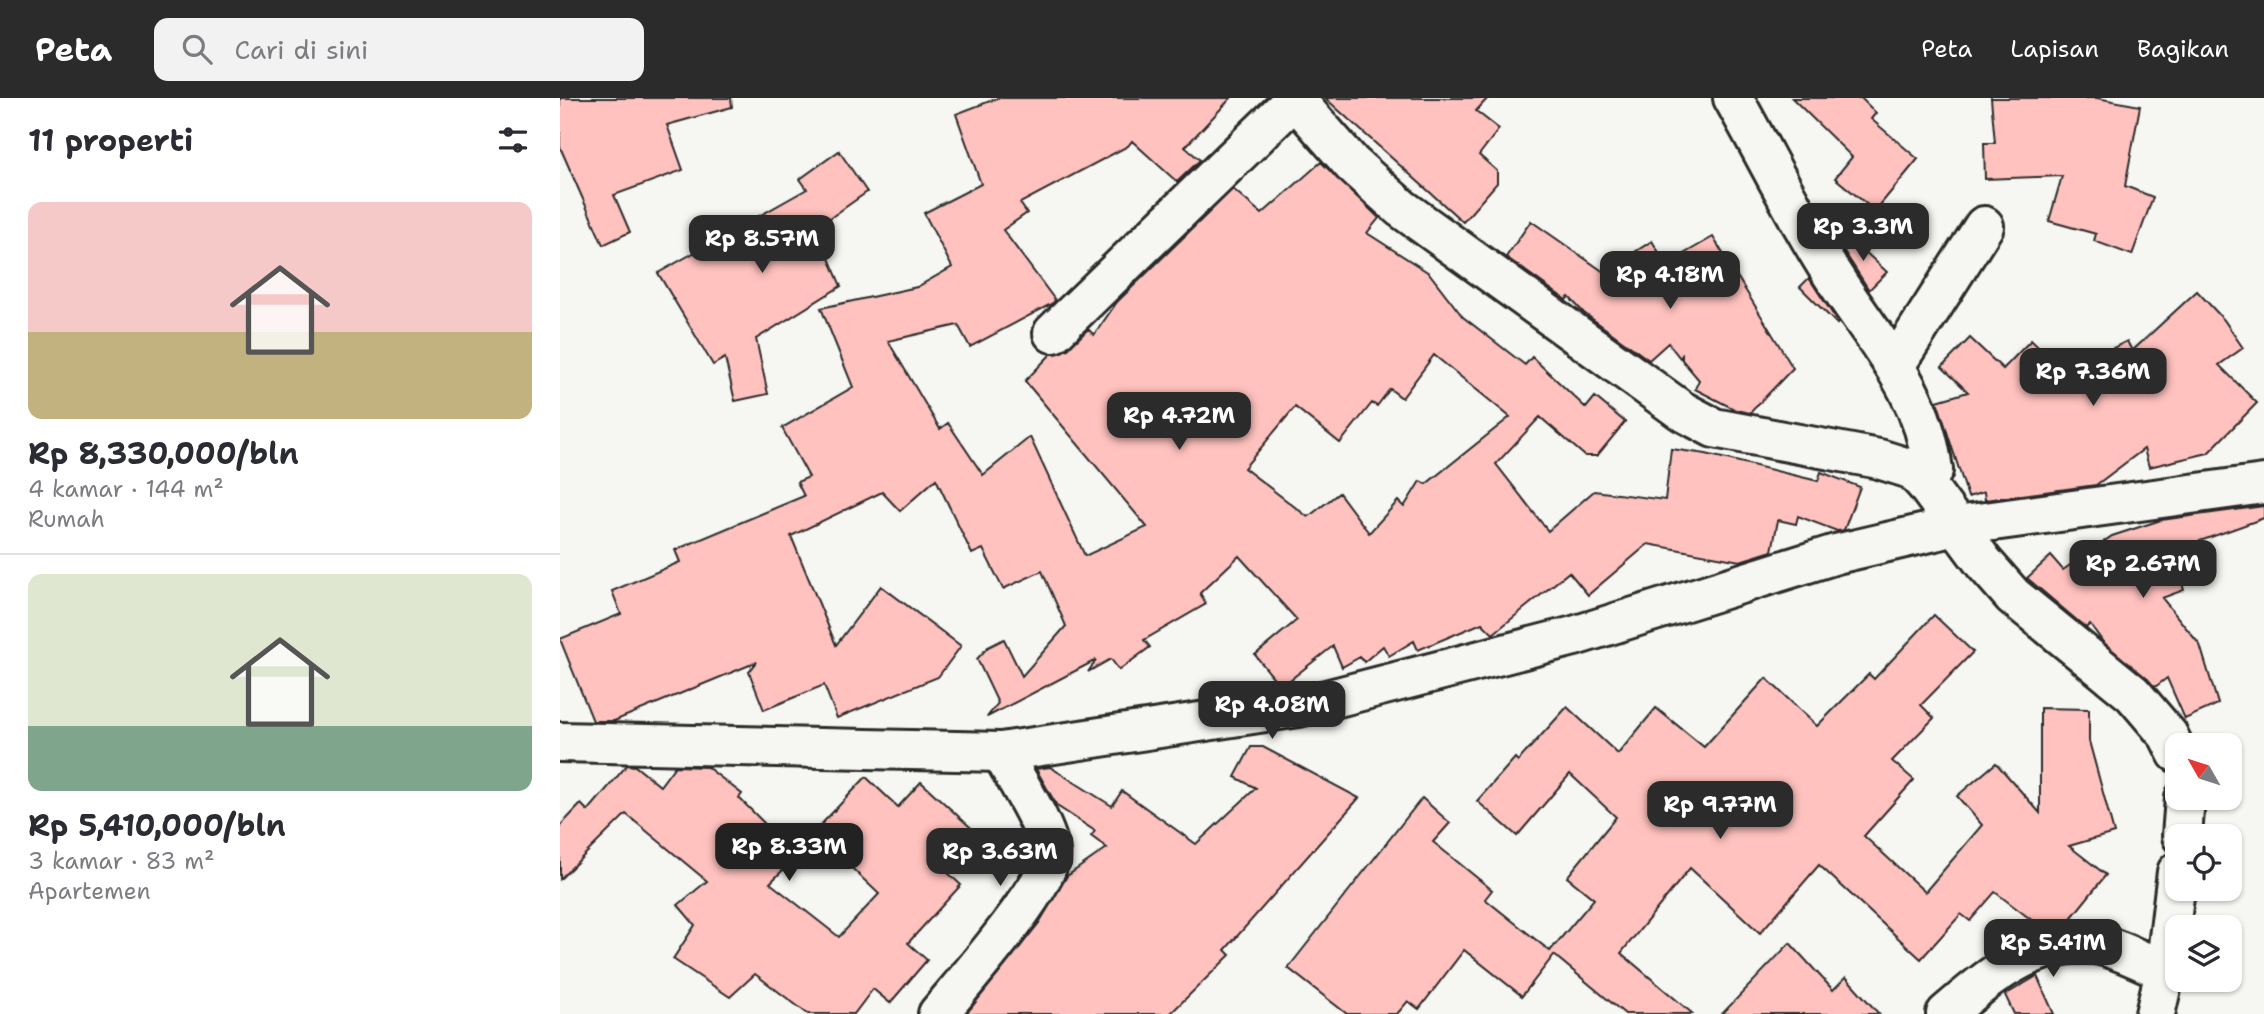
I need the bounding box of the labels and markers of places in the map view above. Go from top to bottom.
pin: Rp 3.3M [1798,204,1928,263]
pin: Rp 8.57M [690,216,834,275]
pin: Rp 4.18M [1598,252,1742,311]
pin: Rp 7.36M [2021,348,2165,408]
pin: Rp 4.72M [1107,392,1251,452]
pin: Rp 2.67M [2071,540,2215,600]
pin: Rp 4.08M [1200,682,1344,741]
pin: Rp 9.77M [1648,782,1792,841]
pin: Rp 8.33M [717,824,861,883]
pin: Rp 3.63M [928,828,1072,888]
pin: Rp 5.41M [1981,920,2125,979]

